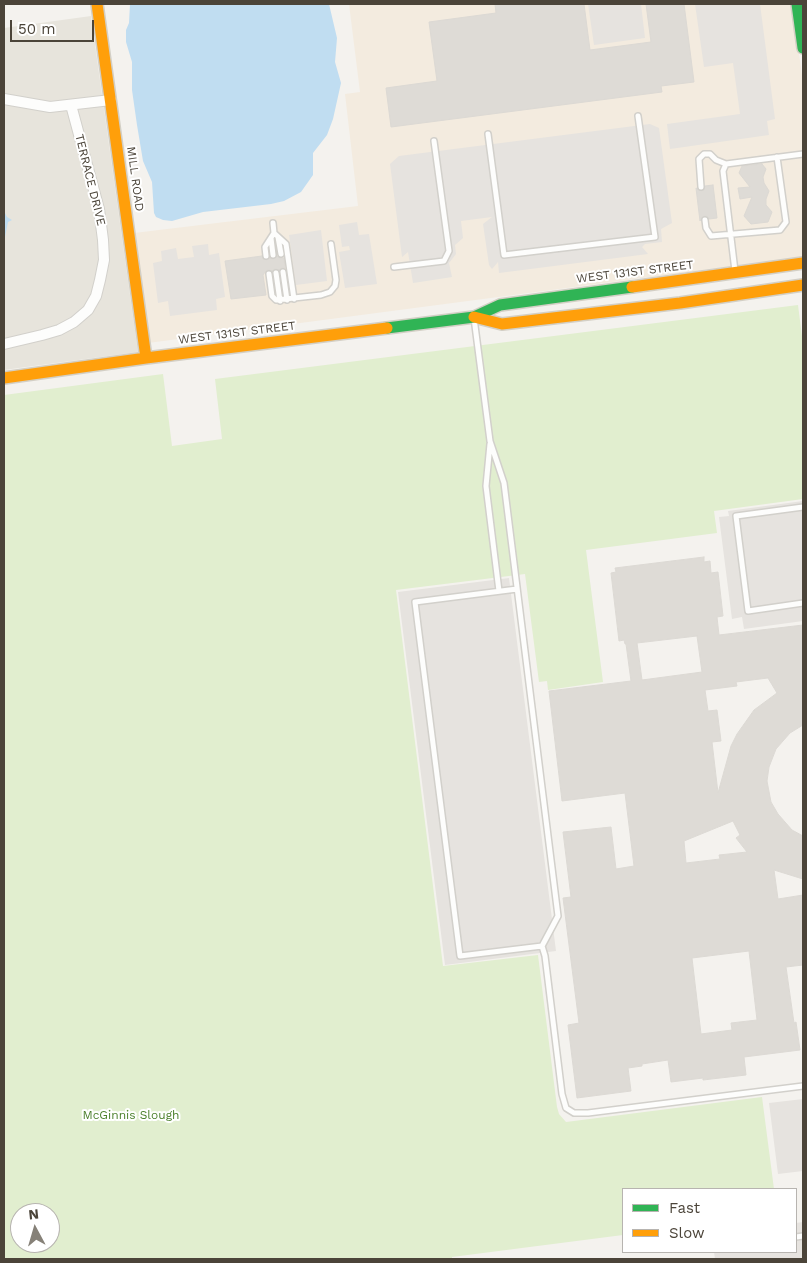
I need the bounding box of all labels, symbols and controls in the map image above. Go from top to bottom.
scale bar [12,10,96,42]
text: 50 m [18,20,55,38]
street label: TERRACE DRIVE [72,133,108,227]
street label: MILL ROAD [123,146,147,212]
street label: WEST 131ST STREET [576,258,694,286]
street label: WEST 131ST STREET [178,319,296,347]
park label: McGinnis Slough [83,1108,179,1122]
legend [622,1188,797,1253]
text: Fast [669,1199,700,1217]
north arrow [10,1203,60,1253]
text: N [28,1206,40,1223]
text: Slow [669,1224,705,1242]

